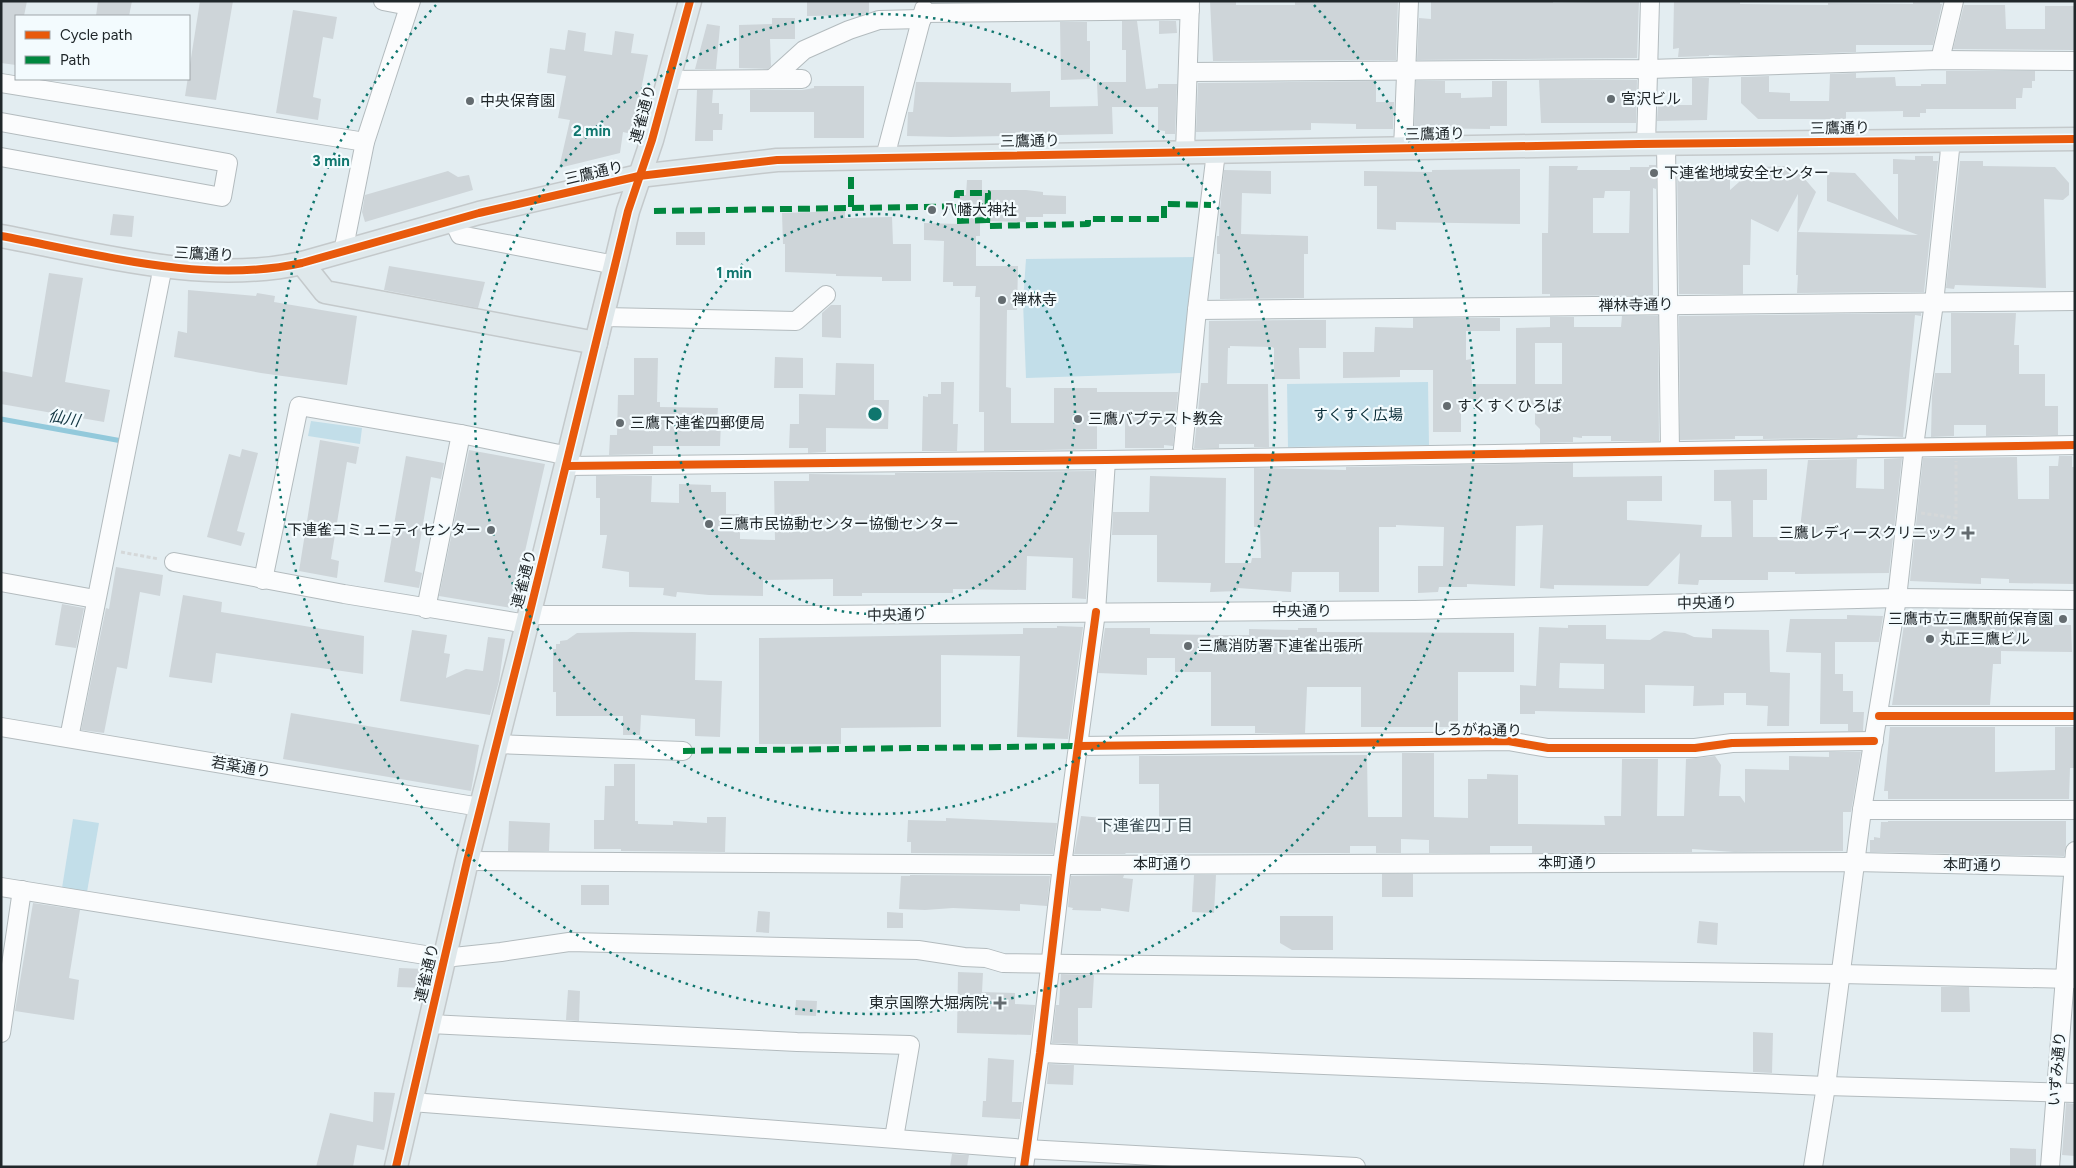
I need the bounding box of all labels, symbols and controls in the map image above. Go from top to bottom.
legend [15,15,190,80]
text: Cycle path [60,26,132,44]
text: Path [60,51,90,69]
street label: 連雀通り [627,83,659,145]
place label: 宮沢ビル [1621,90,1681,108]
place label: 中央保育園 [480,92,555,110]
marker: 宮沢ビル [1605,93,1617,105]
marker: 中央保育園 [464,95,476,107]
street label: 三鷹通り [1810,118,1870,138]
text: 2 min [573,122,611,140]
street label: 三鷹通り [1405,124,1465,144]
street label: 三鷹通り [1000,131,1060,151]
text: 3 min [312,152,350,170]
street label: 三鷹通り [563,157,625,189]
place label: 下連雀地域安全センター [1664,164,1829,182]
marker: 下連雀地域安全センター [1648,167,1660,179]
place label: 八幡大神社 [942,201,1017,219]
marker: 八幡大神社 [926,204,938,216]
street label: 三鷹通り [174,243,234,265]
text: 1 min [716,264,752,282]
place label: 禅林寺 [1012,291,1057,309]
marker: 禅林寺 [996,294,1008,306]
street label: 禅林寺通り [1598,295,1674,315]
place label: すくすくひろば [1457,397,1562,415]
marker: すくすくひろば [1441,400,1453,412]
centre of rings [866,405,884,423]
water label: 仙川 [47,406,83,430]
park label: すくすく広場 [1313,406,1403,424]
place label: 三鷹バプテスト教会 [1088,410,1223,428]
marker: 三鷹バプテスト教会 [1072,413,1084,425]
place label: 三鷹下連雀四郵便局 [630,414,765,432]
marker: 三鷹下連雀四郵便局 [614,417,626,429]
place label: 三鷹市民協動センター協働センター [719,515,959,533]
marker: 三鷹市民協動センター協働センター [703,518,715,530]
place label: 下連雀コミュニティセンター [287,521,481,539]
marker: 下連雀コミュニティセンター [485,524,497,536]
place label: 三鷹レディースクリニック [1779,524,1957,542]
marker: 三鷹レディースクリニック [1961,526,1975,540]
street label: 連雀通り [508,548,540,610]
street label: 中央通り [1677,593,1737,613]
street label: 中央通り [1272,602,1332,620]
street label: 中央通り [867,605,927,625]
place label: 三鷹市立三鷹駅前保育園 [1888,610,2053,628]
marker: 三鷹市立三鷹駅前保育園 [2057,613,2069,625]
place label: 丸正三鷹ビル [1940,630,2030,648]
marker: 丸正三鷹ビル [1924,633,1936,645]
place label: 三鷹消防署下連雀出張所 [1198,637,1363,655]
marker: 三鷹消防署下連雀出張所 [1182,640,1194,652]
street label: しろがね通り [1432,720,1522,740]
street label: 若葉通り [210,753,272,781]
district label: 下連雀四丁目 [1097,816,1193,835]
street label: 本町通り [1538,854,1598,872]
street label: 本町通り [1133,855,1193,873]
street label: 本町通り [1943,855,2003,875]
street label: 連雀通り [411,942,443,1004]
place label: 東京国際大堀病院 [869,994,989,1012]
marker: 東京国際大堀病院 [993,996,1007,1010]
street label: いずみ通り [2045,1031,2069,1107]

